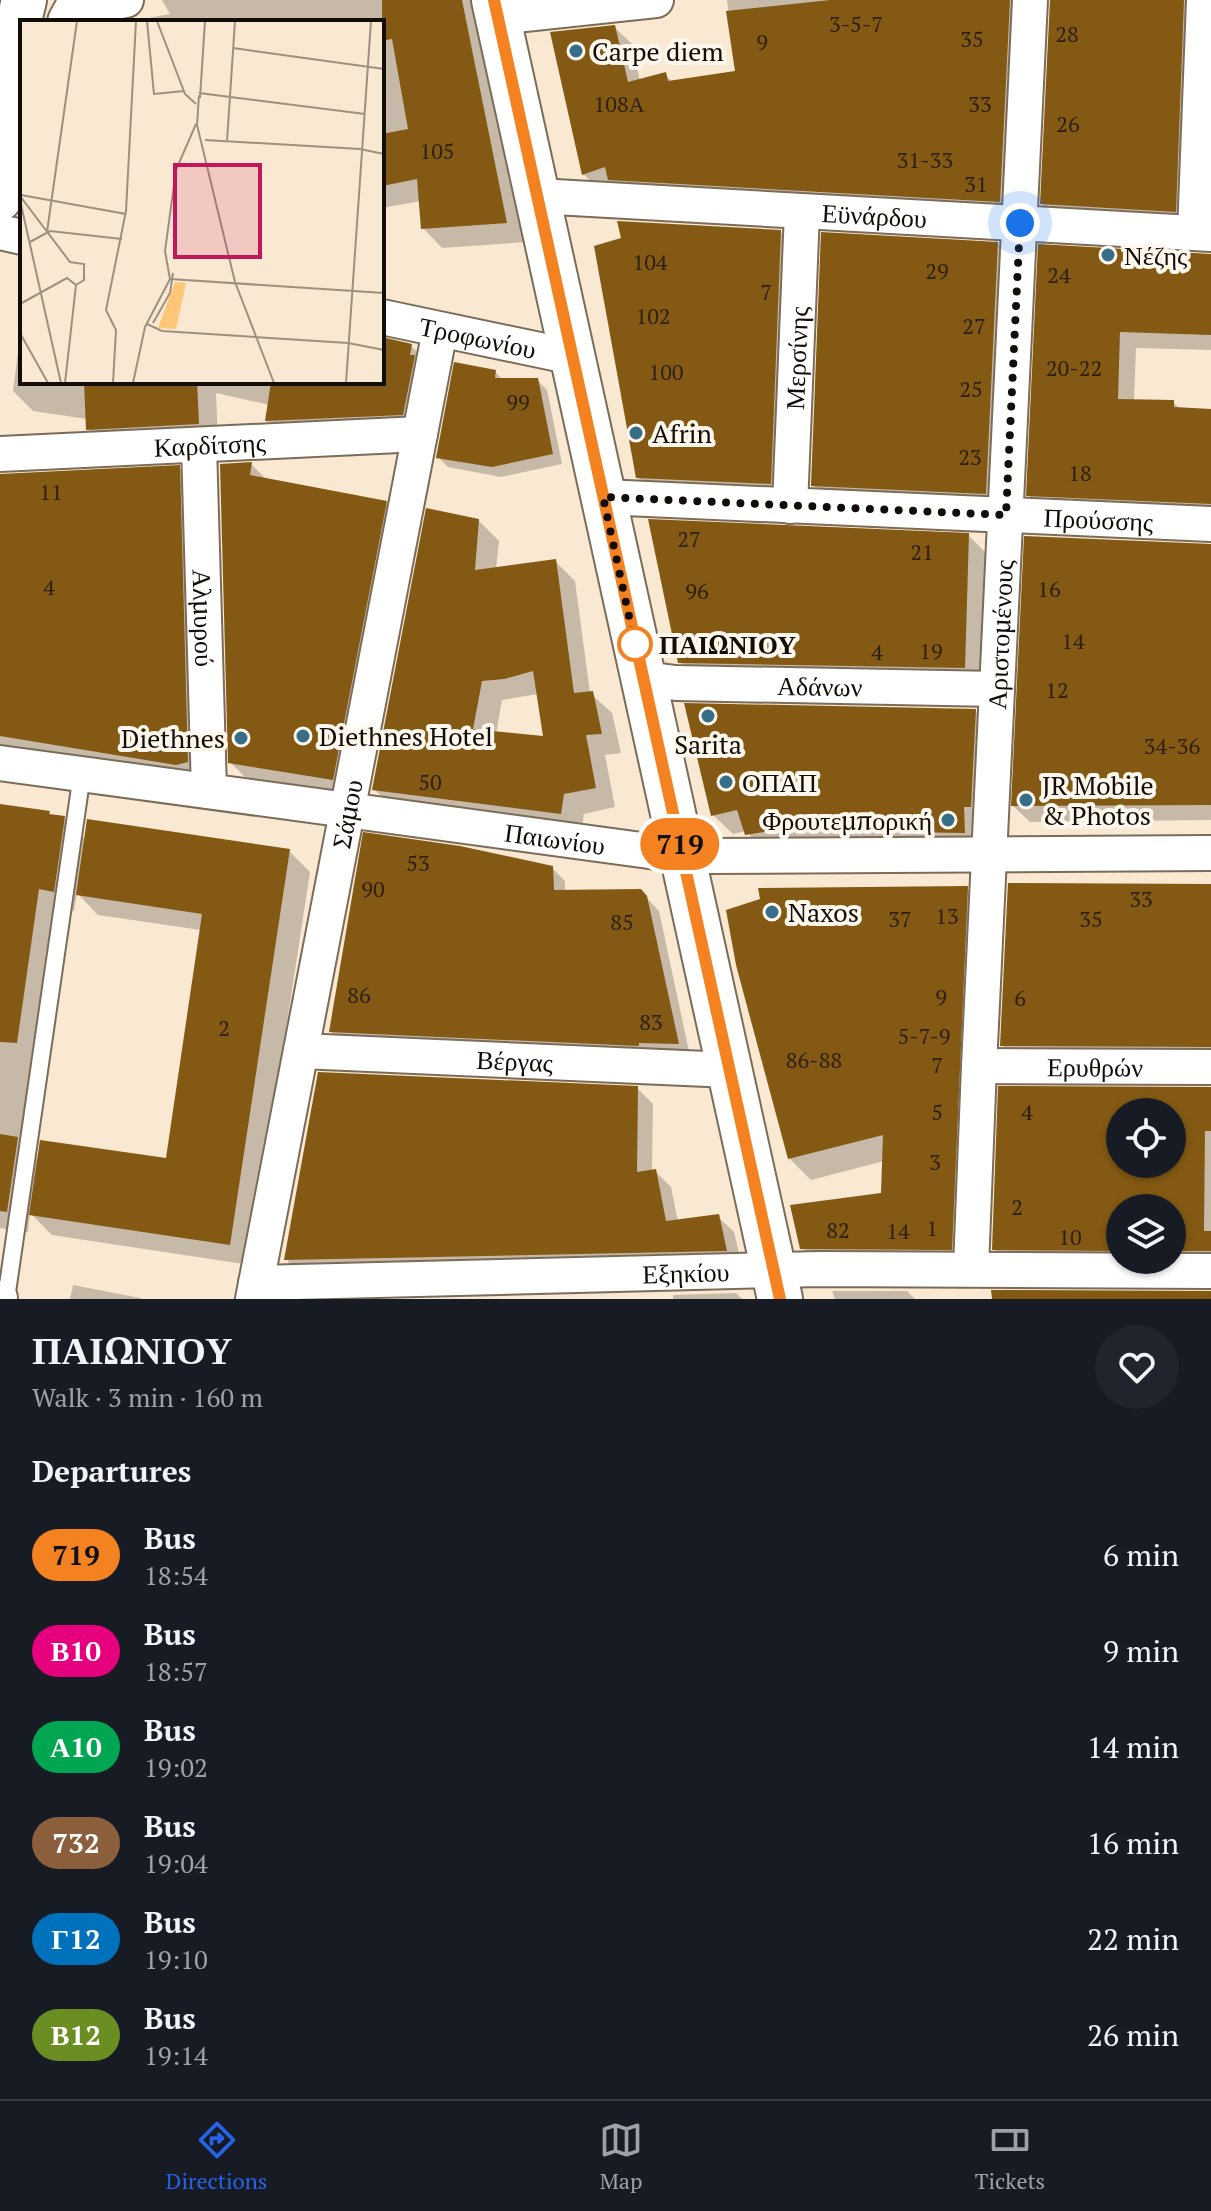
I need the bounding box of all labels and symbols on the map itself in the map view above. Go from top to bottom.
house number: 3-5-7 [829,9,883,38]
house number: 28 [1055,19,1079,48]
inset map [20,20,384,384]
house number: 35 [960,24,984,53]
house number: 9 [756,27,768,56]
place label: Carpe diem [592,34,724,68]
marker: Carpe diem [567,42,585,60]
house number: 108Α [593,89,645,118]
house number: 33 [968,89,992,118]
house number: 26 [1056,109,1080,138]
house number: 105 [419,136,455,165]
house number: 31-33 [897,145,953,174]
house number: 31 [964,169,988,198]
street label: Εϋνάρδου [821,195,928,235]
your location [1000,203,1040,243]
place label: Νέζης [1124,238,1188,272]
marker: Νέζης [1099,246,1117,264]
house number: 104 [632,247,668,276]
house number: 29 [925,256,949,285]
house number: 24 [1047,260,1071,289]
house number: 7 [760,277,772,306]
house number: 102 [635,301,671,330]
street label: Μερσίνης [777,305,815,411]
street label: Τροφωνίου [416,308,539,366]
house number: 27 [962,311,986,340]
house number: 20-22 [1046,353,1102,382]
house number: 100 [648,357,684,386]
house number: 25 [959,374,983,403]
house number: 99 [506,387,530,416]
place label: Afrin [652,416,712,450]
street label: Καρδίτσης [153,424,267,464]
marker: Afrin [627,424,645,442]
house number: 23 [958,442,982,471]
house number: 18 [1068,458,1092,487]
house number: 11 [39,477,63,506]
street label: Προύσσης [1043,500,1155,538]
house number: 27 [677,524,701,553]
house number: 21 [910,537,934,566]
street label: Αριστομένους [979,558,1020,710]
street label: Αλμυρού [186,568,222,667]
house number: 4 [43,572,55,601]
house number: 16 [1037,574,1061,603]
house number: 96 [685,576,709,605]
house number: 14 [1061,626,1085,655]
marker: ΠΑΙΩΝΙΟΥ [618,627,652,661]
place label: ΠΑΙΩΝΙΟΥ [659,627,796,661]
house number: 19 [919,636,943,665]
house number: 4 [871,637,883,666]
street label: Αδάνων [777,668,863,703]
house number: 12 [1045,675,1069,704]
marker: Sarita [699,707,717,725]
place label: Diethnes Hotel [319,719,493,753]
place label: Diethnes [121,721,225,755]
marker: Diethnes Hotel [294,727,312,745]
place label: Sarita [674,727,742,761]
marker: Diethnes [232,729,250,747]
house number: 34-36 [1144,731,1200,760]
place label: ΟΠΑΠ [742,765,817,799]
house number: 50 [418,767,442,796]
place label: JR Mobile & Photos [1042,768,1154,832]
marker: ΟΠΑΠ [717,773,735,791]
street label: Σάμου [323,777,370,851]
marker: JR Mobile & Photos [1017,791,1035,809]
place label: Φρουτεμπορική [762,803,932,837]
marker: Φρουτεμπορική [939,811,957,829]
street label: Παιωνίου [503,815,607,862]
line badge: 719 [634,818,726,870]
house number: 53 [406,848,430,877]
house number: 90 [361,874,385,903]
house number: 33 [1129,884,1153,913]
place label: Naxos [788,895,859,929]
house number: 13 [935,901,959,930]
marker: Naxos [763,903,781,921]
house number: 37 [888,904,912,933]
house number: 35 [1079,904,1103,933]
house number: 85 [610,907,634,936]
house number: 86 [347,980,371,1009]
house number: 9 [935,982,947,1011]
house number: 6 [1014,983,1026,1012]
house number: 83 [639,1007,663,1036]
house number: 2 [218,1013,230,1042]
house number: 5-7-9 [898,1021,950,1050]
street label: Βέργας [476,1042,555,1079]
house number: 86-88 [786,1045,842,1074]
street label: Ερυθρών [1047,1049,1143,1084]
house number: 7 [931,1050,943,1079]
house number: 5 [931,1097,943,1126]
house number: 4 [1021,1097,1033,1126]
house number: 3 [929,1147,941,1176]
house number: 2 [1011,1192,1023,1221]
house number: 1 [926,1213,938,1242]
house number: 82 [826,1215,850,1244]
house number: 14 [886,1216,910,1245]
house number: 10 [1058,1222,1082,1251]
street label: Εξηκίου [642,1254,730,1290]

